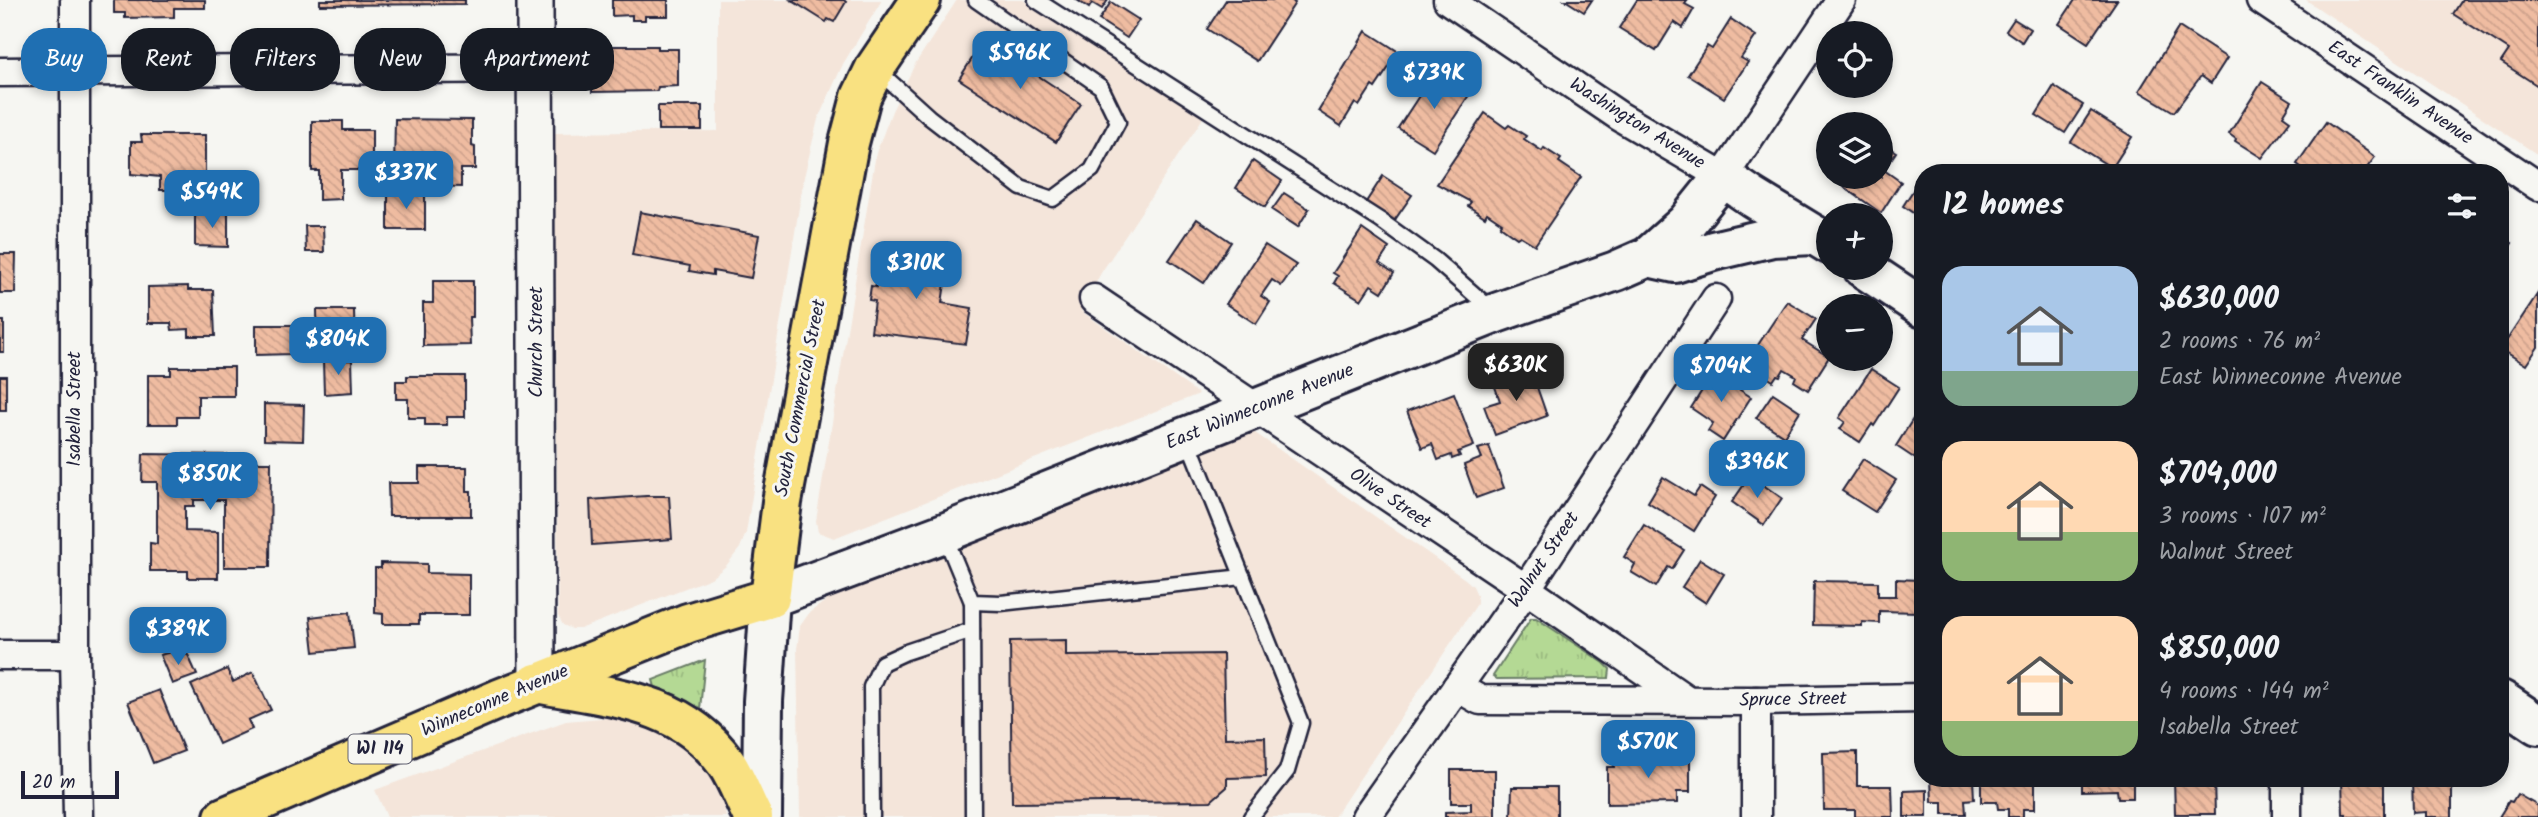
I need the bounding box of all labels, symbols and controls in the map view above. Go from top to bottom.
map controls [1816,21,1893,371]
button: locate [1816,21,1893,98]
chip: Buy [21,28,107,91]
chip: Rent [121,28,216,91]
chip: Filters [230,28,340,91]
chip: New [354,28,446,91]
chip: Apartment [460,28,614,91]
pin: $596K [971,32,1069,91]
street label: East Franklin Avenue [2321,33,2479,153]
text: $596K [988,36,1052,72]
pin: $739K [1385,52,1483,111]
text: $739K [1403,56,1465,92]
street label: Washington Avenue [1563,70,1711,178]
button: layers [1816,112,1893,189]
pin: $337K [357,152,455,211]
text: $337K [374,156,438,192]
pin: $549K [163,170,261,230]
text: $549K [180,175,244,211]
text: 12 homes [1942,182,2064,230]
icon: filters [2443,187,2481,225]
button: + [1816,203,1893,280]
pin: $310K [867,242,965,301]
text: $310K [887,246,945,282]
text: $630,000 [2159,276,2279,324]
street label: Church Street [522,286,552,398]
button: − [1816,294,1893,371]
icon: home [1998,294,2082,378]
street label: South Commercial Street [767,296,835,499]
pin: $804K [289,318,387,377]
text: $804K [305,322,371,358]
text: 2 rooms · 76 m² [2159,324,2320,360]
pin: $630K [1467,344,1565,403]
pin: $704K [1672,344,1770,404]
text: $630K [1484,348,1548,384]
text: $704K [1690,349,1752,385]
street label: Isabella Street [60,351,90,467]
street label: East Winneconne Avenue [1161,355,1359,459]
text: East Winneconne Avenue [2159,360,2402,396]
pin: $396K [1708,440,1806,500]
text: $396K [1725,445,1789,481]
text: $704,000 [2159,451,2277,499]
pin: $850K [161,452,259,512]
text: $850K [178,457,242,493]
street label: Olive Street [1343,461,1438,538]
icon: home [1998,469,2082,553]
text: 3 rooms · 107 m² [2159,499,2326,535]
street label: Walnut Street [1501,505,1588,614]
text: Walnut Street [2159,535,2293,571]
pin: $389K [129,608,227,667]
text: $389K [145,612,211,648]
text: $850,000 [2159,626,2279,674]
icon: home [1998,644,2082,728]
street label: Winneconne Avenue [417,656,574,746]
text: 4 rooms · 144 m² [2159,674,2329,710]
street label: Spruce Street [1739,684,1848,716]
text: Isabella Street [2159,710,2299,746]
pin: $570K [1599,720,1697,780]
text: $570K [1617,725,1679,761]
road number: WI 114 [348,734,412,764]
scale bar [21,768,119,800]
text: 20 m [32,768,75,798]

